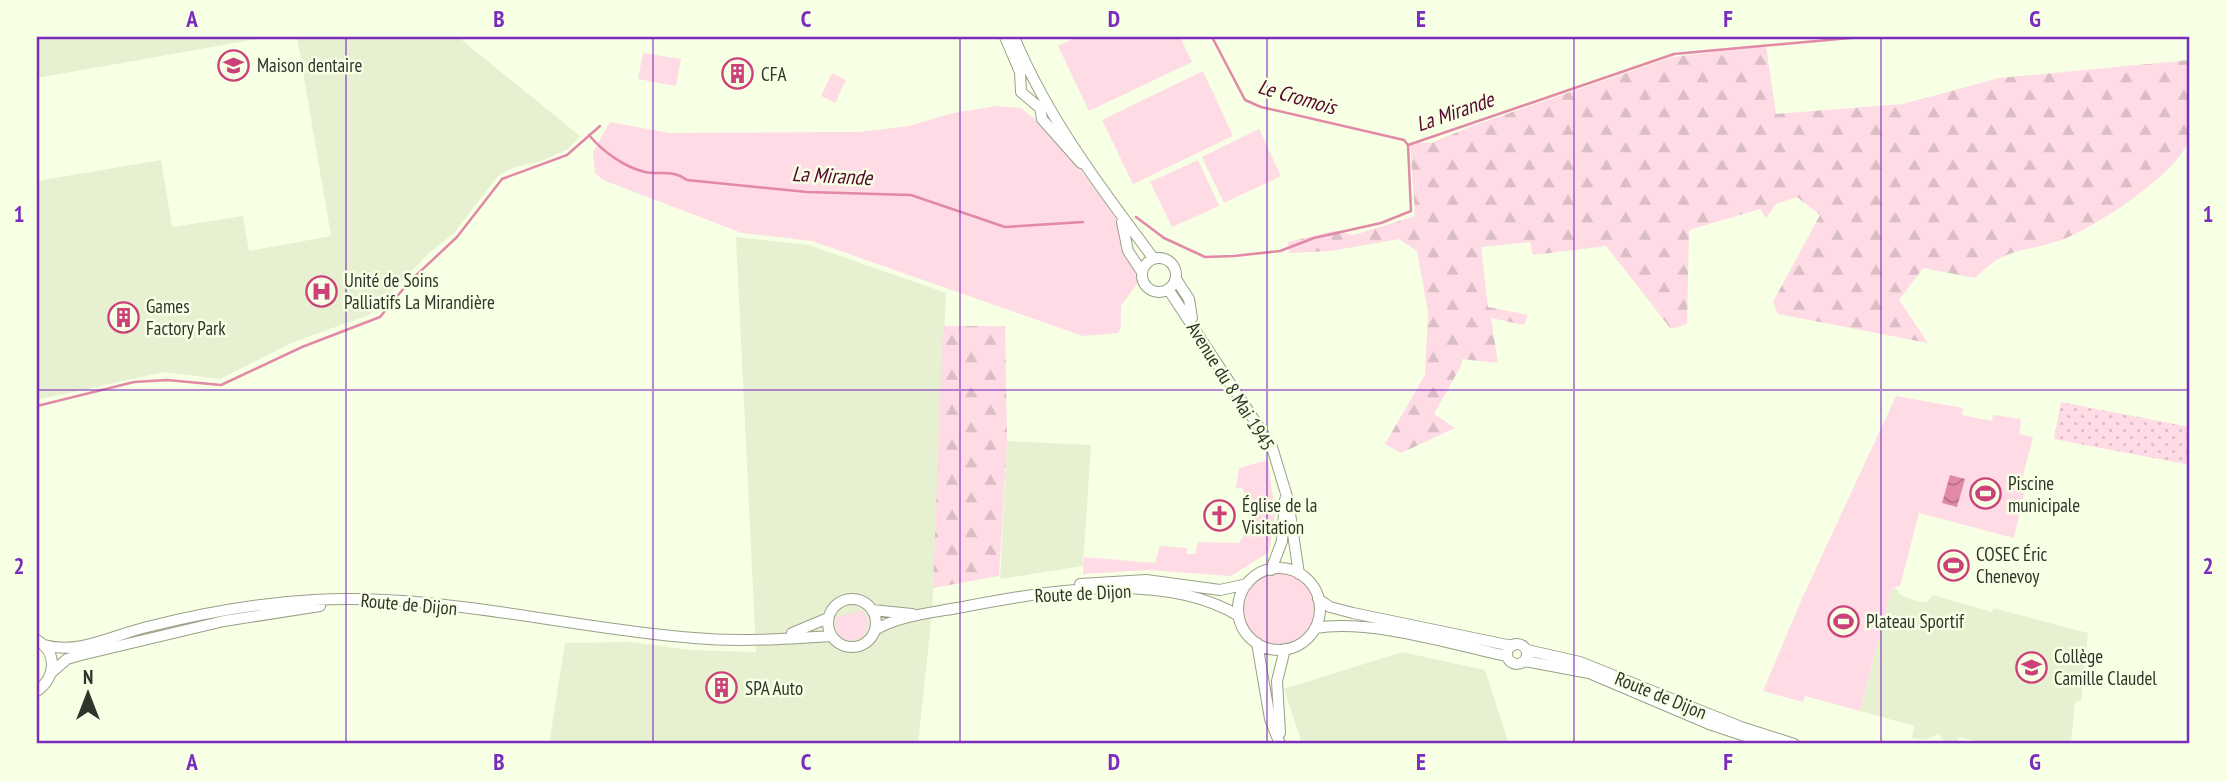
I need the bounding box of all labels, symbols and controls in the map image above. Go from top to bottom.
text: A [185,4,198,33]
text: B [493,4,505,33]
text: C [801,4,812,33]
text: D [1108,4,1120,33]
text: E [1416,4,1426,33]
text: F [1723,4,1733,33]
text: G [2029,4,2041,33]
school or university icon: Maison dentaire [217,48,251,82]
place label: Maison dentaire [257,53,362,77]
building icon: CFA [721,57,755,91]
place label: CFA [761,62,787,86]
water label: Le Cromois [1255,73,1341,121]
water label: La Mirande [1412,85,1498,137]
water label: La Mirande [791,160,874,191]
text: 1 [14,199,25,228]
text: 1 [2203,199,2214,228]
place label: Unité de Soins Palliatifs La Mirandière [344,268,495,314]
hospital icon: Unité de Soins Palliatifs La Mirandière [304,274,338,308]
place label: Games Factory Park [146,294,226,340]
building icon: Games Factory Park [106,300,140,334]
street label: Avenue du 8 Mai 1945 [1182,317,1280,455]
place label: Piscine municipale [2008,471,2080,517]
sports icon: Piscine municipale [1968,477,2002,511]
place label: Église de la Visitation [1241,493,1317,539]
church icon: Église de la Visitation [1202,499,1236,533]
place label: COSEC Éric Chenevoy [1976,542,2048,588]
sports icon: COSEC Éric Chenevoy [1936,548,1970,582]
text: 2 [14,551,25,580]
text: 2 [2203,551,2214,580]
street label: Route de Dijon [1034,578,1132,608]
street label: Route de Dijon [360,588,458,620]
sports icon: Plateau Sportif [1826,604,1860,638]
place label: Plateau Sportif [1866,609,1965,633]
place label: Collège Camille Claudel [2054,644,2157,690]
school or university icon: Collège Camille Claudel [2014,650,2048,684]
north arrow [52,658,122,728]
text: N [83,665,93,689]
street label: Route de Dijon [1612,666,1710,724]
building icon: SPA Auto [705,671,739,705]
place label: SPA Auto [745,676,803,700]
text: A [185,747,198,776]
text: B [493,747,505,776]
text: C [801,747,812,776]
text: D [1108,747,1120,776]
text: E [1416,747,1426,776]
text: F [1723,747,1733,776]
text: G [2029,747,2041,776]

